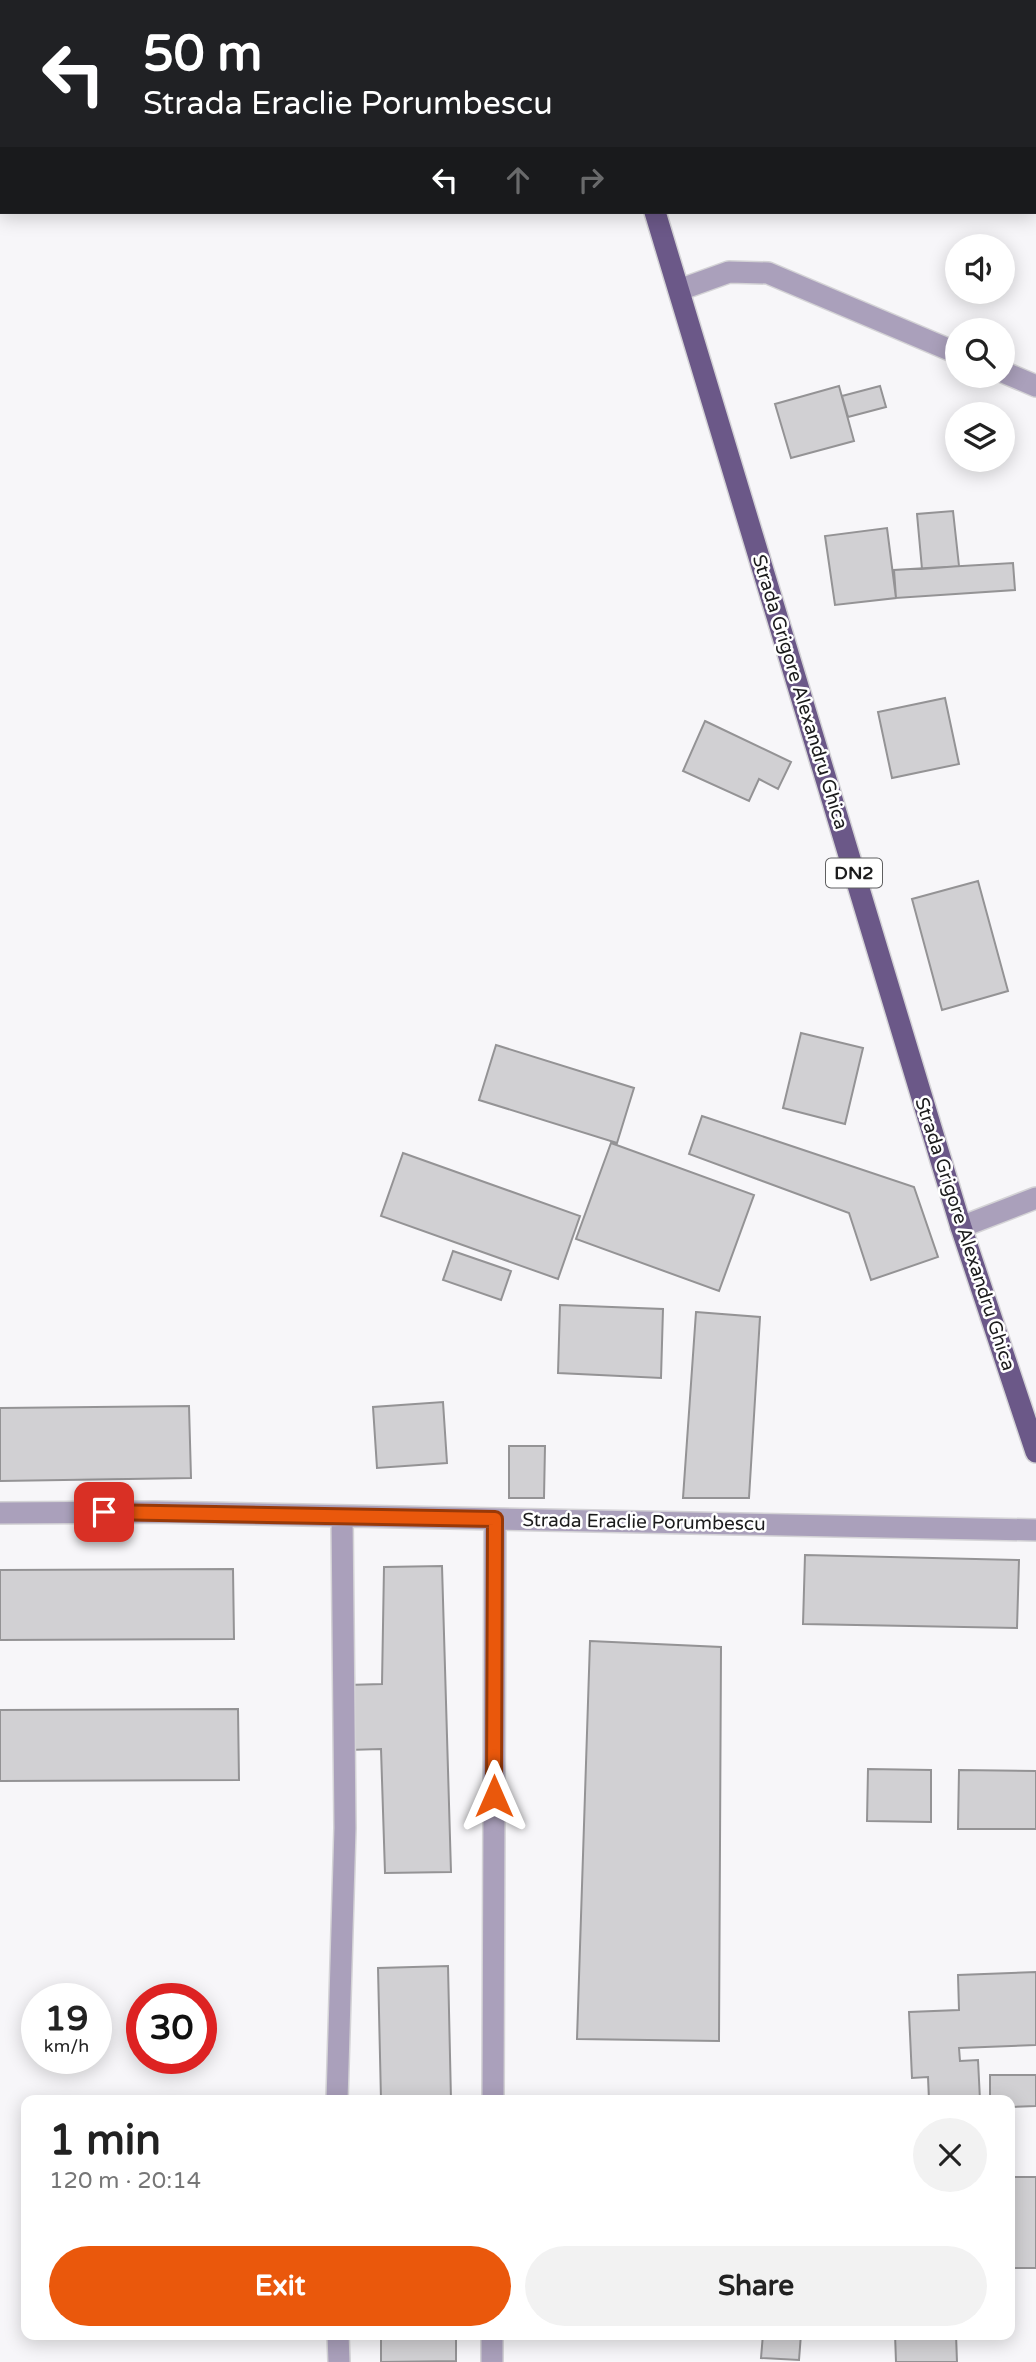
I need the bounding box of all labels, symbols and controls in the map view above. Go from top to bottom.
text: 50 m [143,25,262,84]
icon: left [28,28,119,119]
text: Strada Eraclie Porumbescu [143,85,553,123]
icon: left [426,161,464,199]
icon: ahead [499,161,537,199]
icon: right [572,161,610,199]
map controls [945,234,1015,472]
button: sound [945,234,1015,304]
button: search [945,318,1015,388]
button: layers [945,402,1015,472]
street label: Strada Grigore Alexandru Ghica [748,552,852,832]
road number: DN2 [826,858,882,888]
street label: Strada Grigore Alexandru Ghica [910,1095,1020,1373]
pin [74,1482,134,1542]
icon: arrive [85,1493,123,1531]
street label: Strada Eraclie Porumbescu [522,1509,766,1535]
position arrow [457,1759,531,1833]
speed limit sign: 30 [126,1983,217,2074]
text: 19 [45,1998,88,2040]
text: km/h [44,2035,89,2057]
text: 1 min [49,2115,161,2166]
button: close [913,2118,987,2192]
text: 120 m · 20:14 [49,2167,201,2195]
button: Exit [49,2246,511,2326]
button: Share [525,2246,987,2326]

